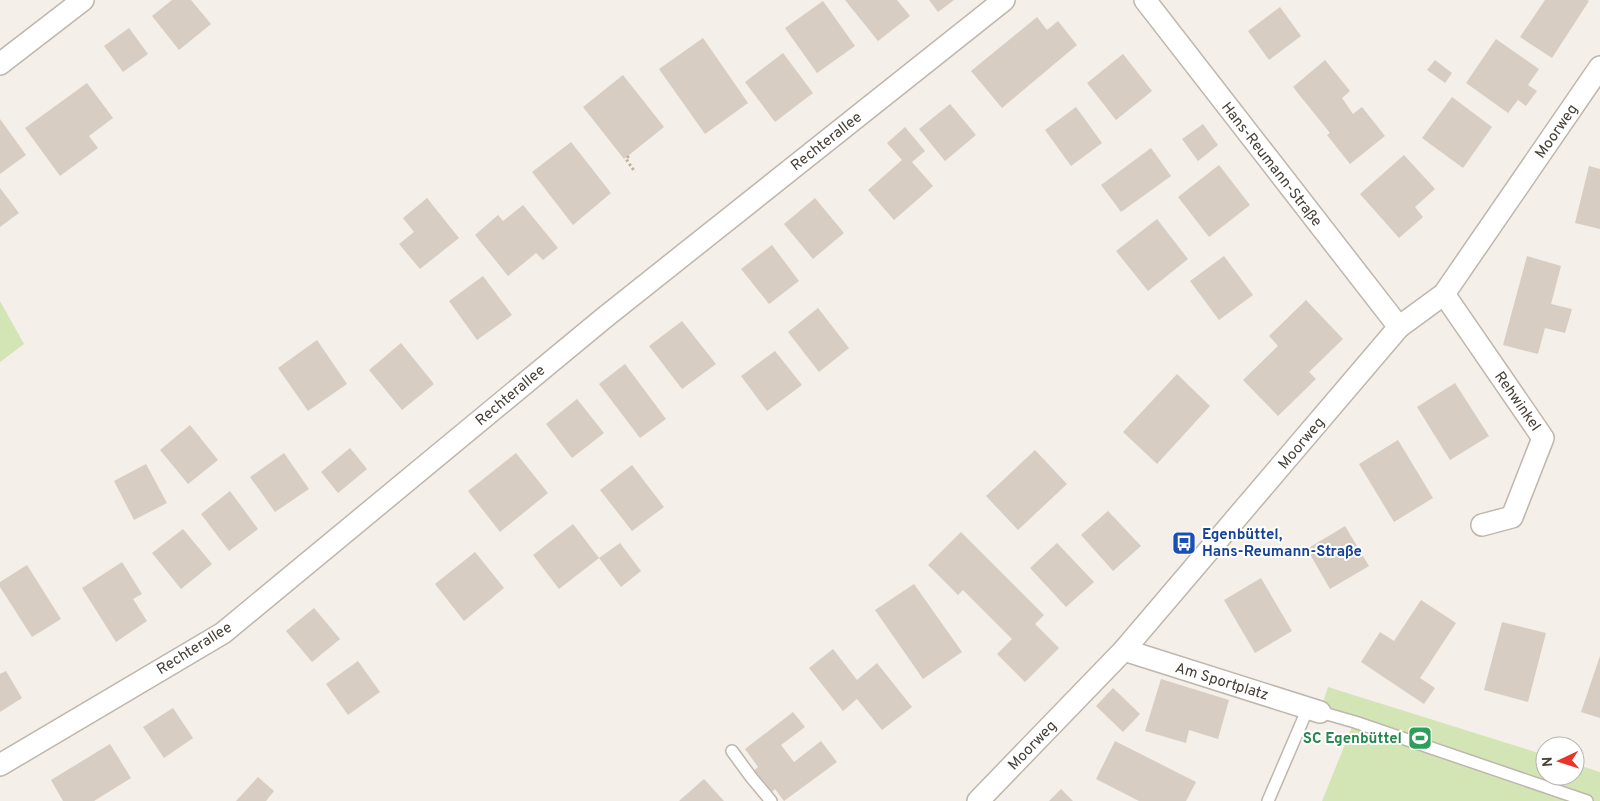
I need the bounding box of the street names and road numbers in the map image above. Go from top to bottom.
street label: Hans-Reumann-Straße [1216,99,1325,231]
street label: Moorweg [1532,101,1583,163]
street label: Rechterallee [788,108,866,176]
street label: Rechterallee [472,362,550,431]
street label: Rehwinkel [1489,368,1544,435]
street label: Moorweg [1275,414,1329,474]
street label: Rechterallee [154,619,236,680]
street label: Am Sportplatz [1173,659,1271,706]
street label: Moorweg [1005,717,1062,775]

